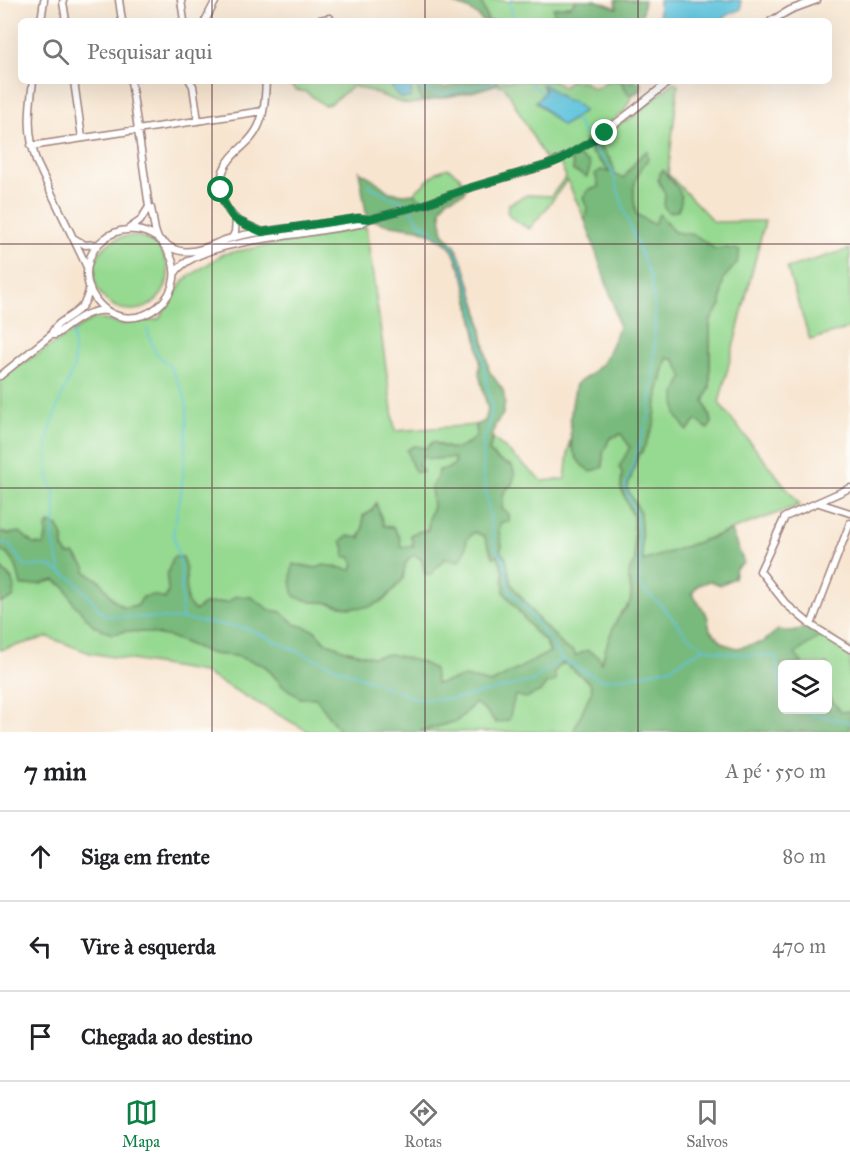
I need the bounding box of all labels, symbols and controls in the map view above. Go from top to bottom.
search box [18,18,832,84]
icon: search [39,35,72,68]
text: Pesquisar aqui [87,38,212,65]
route end [591,119,617,145]
route start [207,176,233,202]
map controls [778,660,832,714]
button: layers [778,660,832,714]
text: 7 min [24,755,87,787]
text: A pé · 550 m [726,759,826,783]
icon: ahead [24,840,57,873]
text: Siga em frente [81,843,210,870]
text: 80 m [783,844,826,868]
icon: left [24,930,57,963]
text: Vire à esquerda [81,933,215,960]
text: 470 m [772,934,826,958]
icon: arrive [24,1020,57,1053]
text: Chegada ao destino [81,1023,252,1050]
tab: Mapa [122,1096,160,1151]
tab: Rotas [404,1096,442,1151]
tab: Salvos [686,1096,728,1151]

